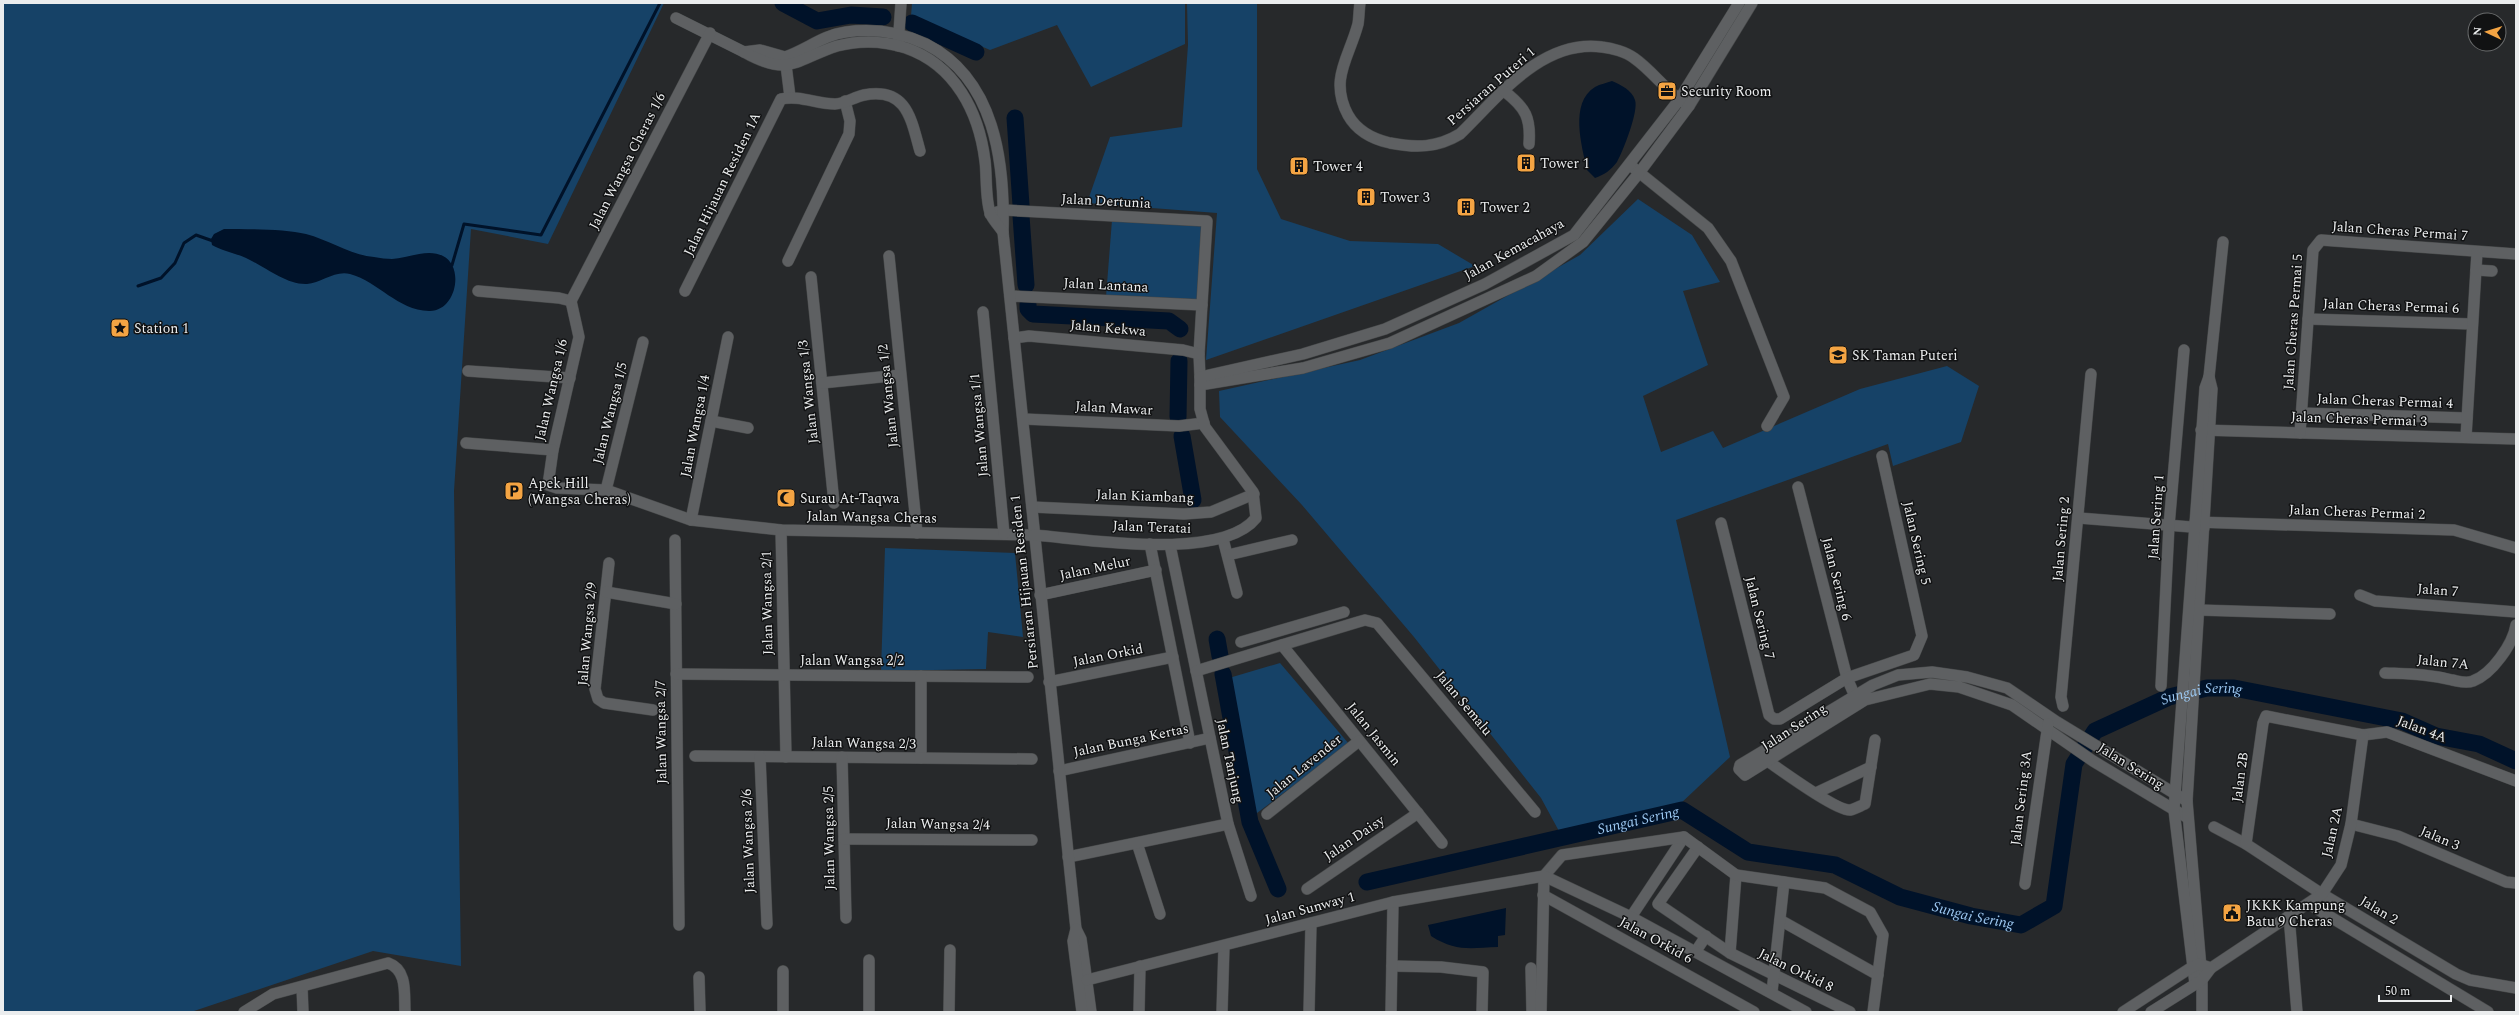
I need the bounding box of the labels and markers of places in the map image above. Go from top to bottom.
office icon: Security Room [1656,80,1678,102]
place label: Security Room [1681,81,1772,102]
building icon: Tower 1 [1515,152,1537,174]
place label: Tower 1 [1540,153,1590,174]
building icon: Tower 4 [1288,155,1310,177]
place label: Tower 4 [1313,156,1363,177]
building icon: Tower 3 [1355,186,1377,208]
place label: Tower 3 [1380,187,1430,208]
building icon: Tower 2 [1455,196,1477,218]
place label: Tower 2 [1480,197,1530,218]
place icon: Station 1 [109,317,131,339]
place label: Station 1 [134,318,189,339]
school or university icon: SK Taman Puteri [1827,344,1849,366]
place label: SK Taman Puteri [1852,345,1958,366]
place label: Apek Hill (Wangsa Cheras) [528,473,631,510]
parking icon: Apek Hill (Wangsa Cheras) [503,480,525,502]
mosque icon: Surau At-Taqwa [775,487,797,509]
place label: Surau At-Taqwa [800,488,900,509]
place label: JKKK Kampung Batu 9 Cheras [2246,895,2345,932]
public building icon: JKKK Kampung Batu 9 Cheras [2221,902,2243,924]

